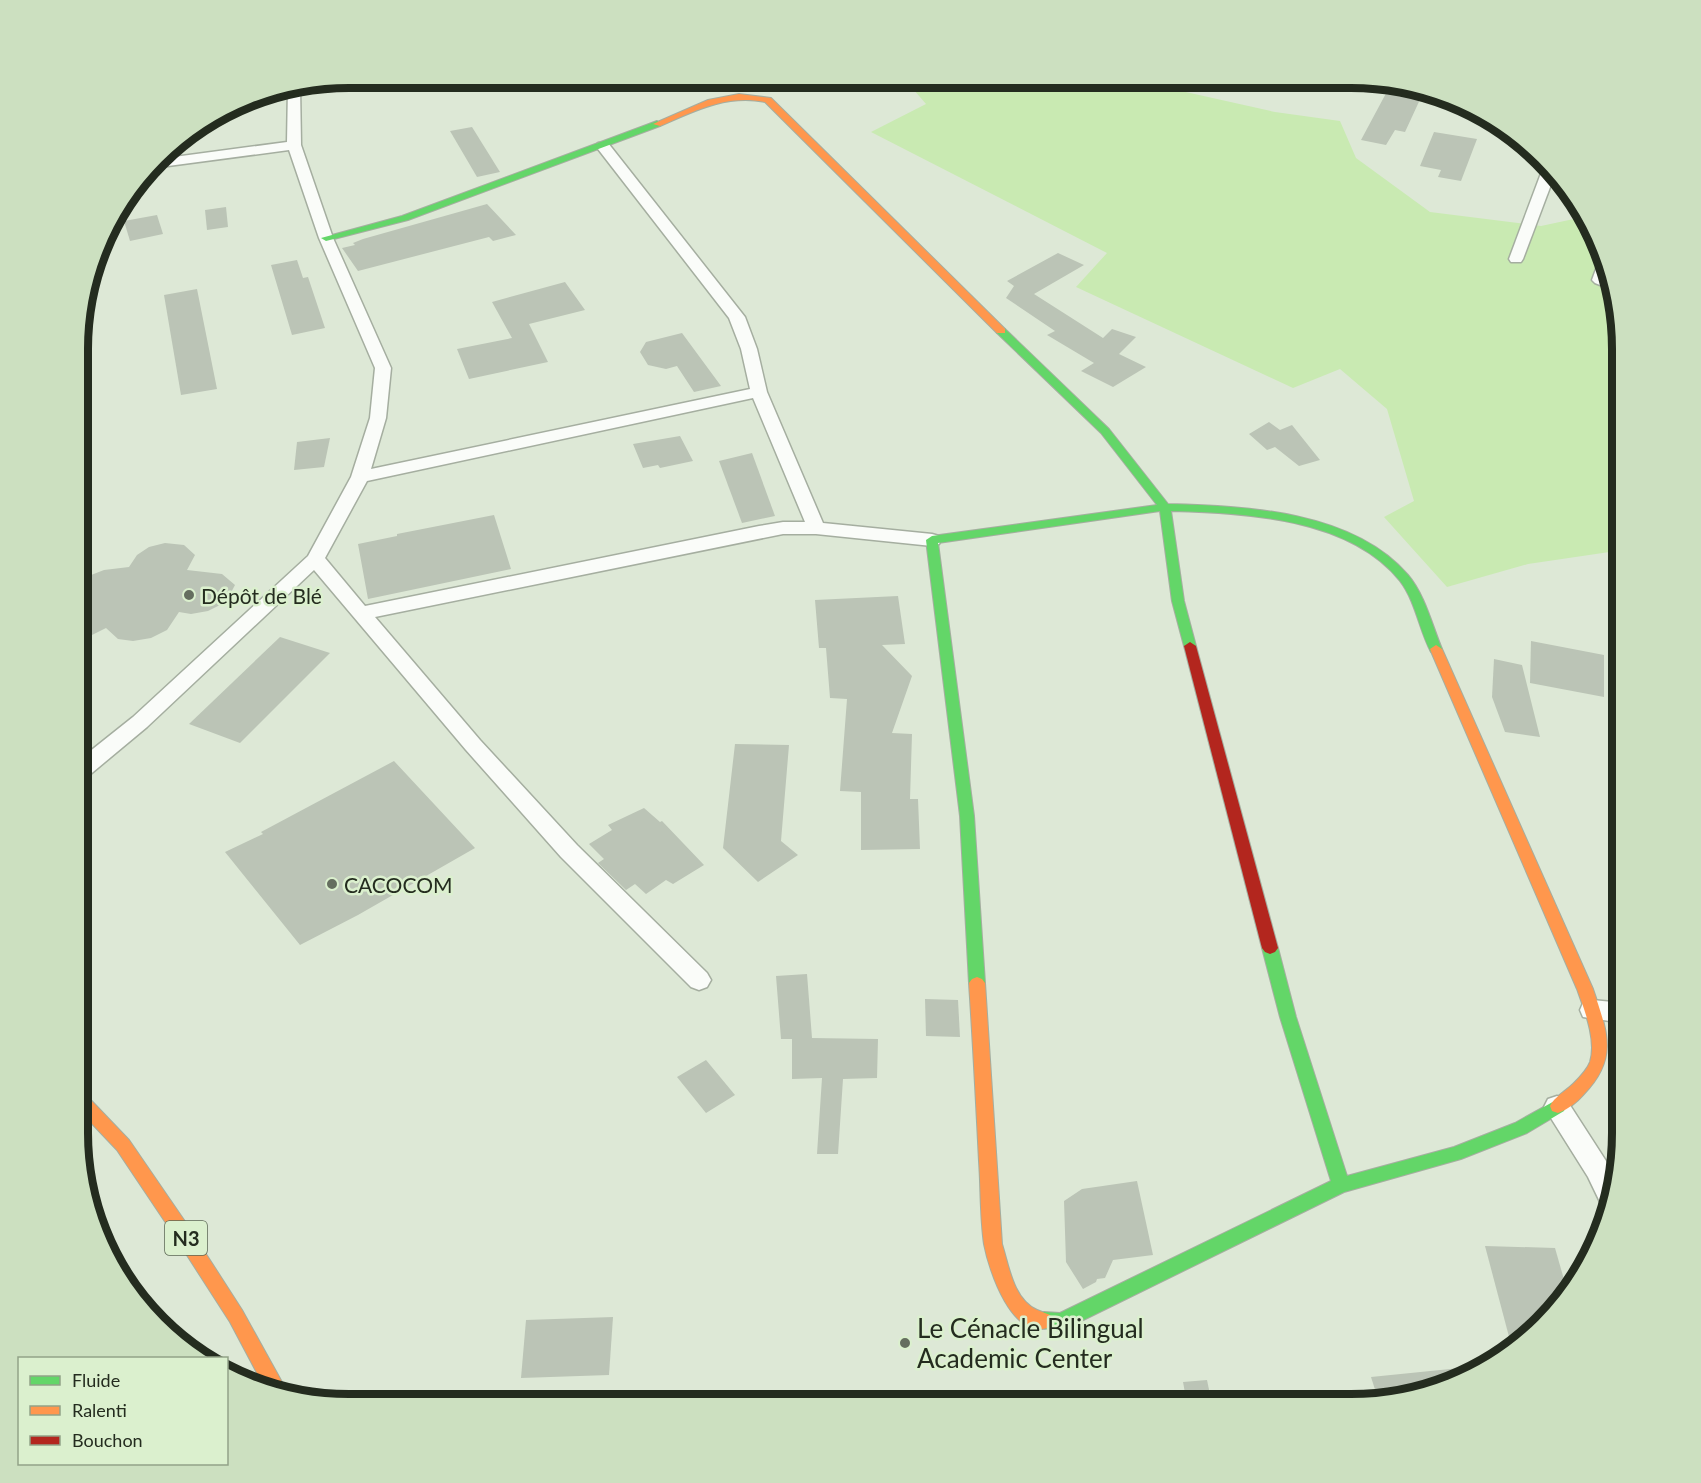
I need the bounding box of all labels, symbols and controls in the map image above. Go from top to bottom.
place label: Dépôt de Blé [201,583,322,608]
marker: Dépôt de Blé [182,588,196,602]
place label: CACOCOM [344,872,452,897]
marker: CACOCOM [325,877,339,891]
road number: N3 [165,1221,207,1255]
place label: Le Cénacle Bilingual Academic Center [917,1312,1144,1374]
marker: Le Cénacle Bilingual Academic Center [898,1336,912,1350]
legend [18,1357,228,1465]
text: Fluide [72,1369,120,1391]
text: Ralenti [72,1399,127,1421]
text: Bouchon [72,1429,143,1451]

